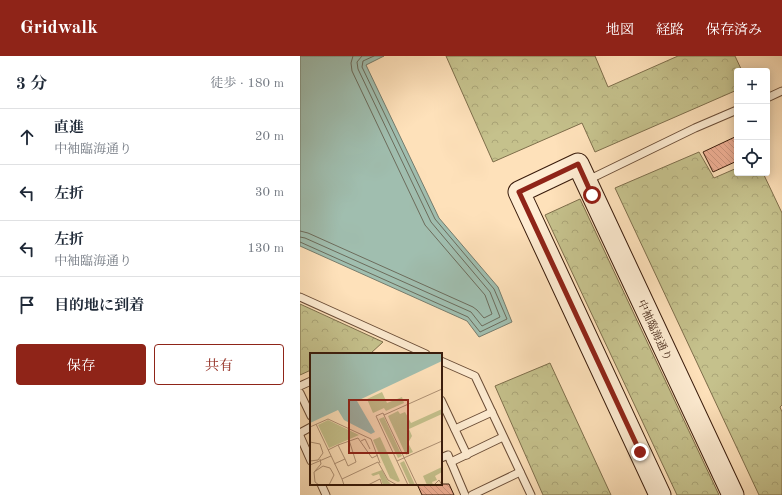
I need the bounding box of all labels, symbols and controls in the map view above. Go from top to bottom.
text: Gridwalk [20,19,98,38]
text: 地図 [606,23,634,37]
text: 経路 [656,23,684,37]
text: 保存済み [706,23,762,37]
map controls [734,68,770,176]
button: + [734,68,770,104]
text: 3 分 [16,76,48,93]
text: 徒歩 · 180 m [210,77,284,90]
button: − [734,104,770,140]
text: 直進 [54,121,84,136]
icon: ahead [16,126,38,148]
text: 20 m [255,130,284,143]
button: locate [734,140,770,176]
text: 中袖臨海通り [54,143,132,156]
icon: left [16,182,38,204]
text: 30 m [255,186,284,199]
route start [583,186,601,204]
text: 左折 [54,187,84,202]
text: 左折 [54,233,84,248]
icon: left [16,238,38,260]
text: 130 m [247,242,284,255]
text: 中袖臨海通り [54,255,132,268]
icon: arrive [16,294,38,316]
street label: 中袖臨海通り [635,298,674,363]
text: 目的地に到着 [54,299,144,314]
button: 保存 [16,344,146,385]
button: 共有 [154,344,284,385]
inset map [310,353,442,485]
route end [631,443,649,461]

